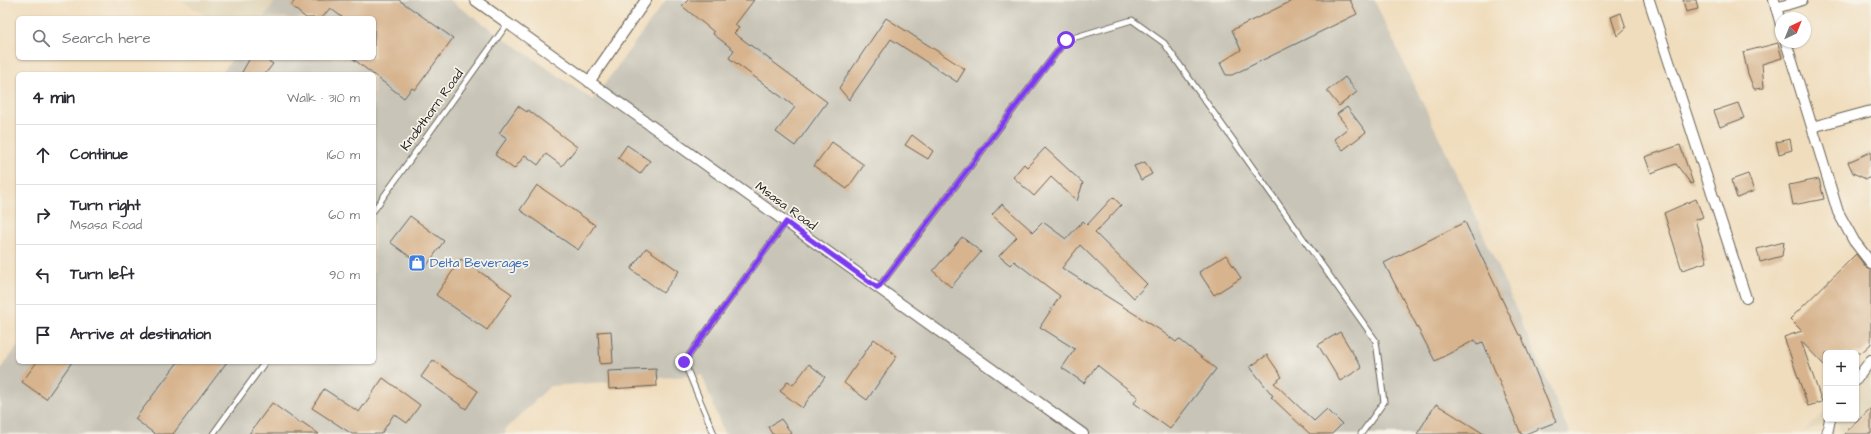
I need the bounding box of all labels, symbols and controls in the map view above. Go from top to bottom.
north arrow [1775,12,1811,48]
search box [16,16,376,60]
icon: search [30,27,52,49]
text: Search here [62,28,151,49]
route start [1057,31,1075,49]
street label: Knobthorn Road [396,65,468,154]
text: 4 min [32,86,75,110]
text: Walk · 310 m [287,89,360,107]
icon: ahead [32,144,54,166]
text: Continue [70,144,128,165]
text: 160 m [327,146,360,164]
street label: Msasa Road [752,178,821,235]
text: Turn right [70,195,141,216]
icon: right [32,204,54,226]
text: 60 m [328,206,360,224]
text: Msasa Road [70,216,142,234]
shop icon: Delta Beverages [407,253,427,273]
place label: Delta Beverages [430,254,529,273]
icon: left [32,264,54,286]
text: Turn left [70,264,134,285]
text: 90 m [329,266,360,284]
icon: arrive [32,324,54,346]
text: Arrive at destination [70,324,211,345]
map controls [1823,350,1859,422]
button: + [1823,350,1859,386]
route end [675,353,693,371]
button: − [1823,386,1859,422]

